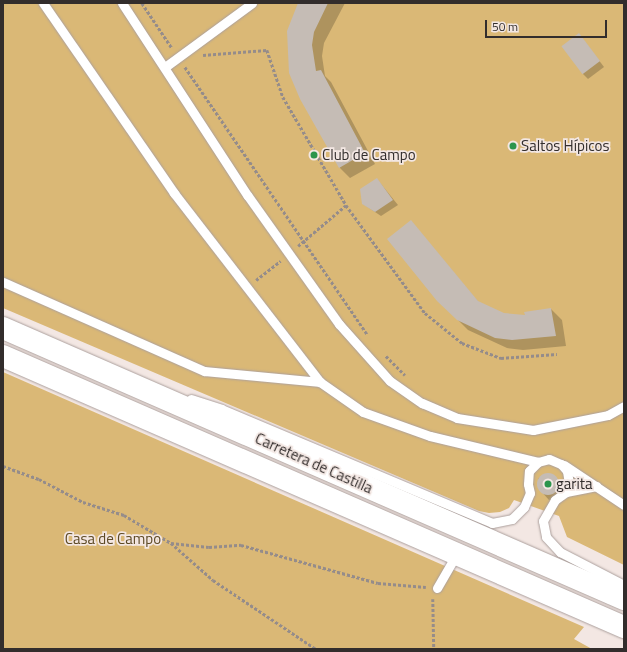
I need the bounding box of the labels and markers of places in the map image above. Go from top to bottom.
place label: Saltos Hípicos [521,137,610,155]
marker: Saltos Hípicos [508,141,518,151]
place label: Club de Campo [322,146,416,164]
marker: Club de Campo [309,150,319,160]
place label: garita [556,475,592,493]
marker: garita [543,479,553,489]

